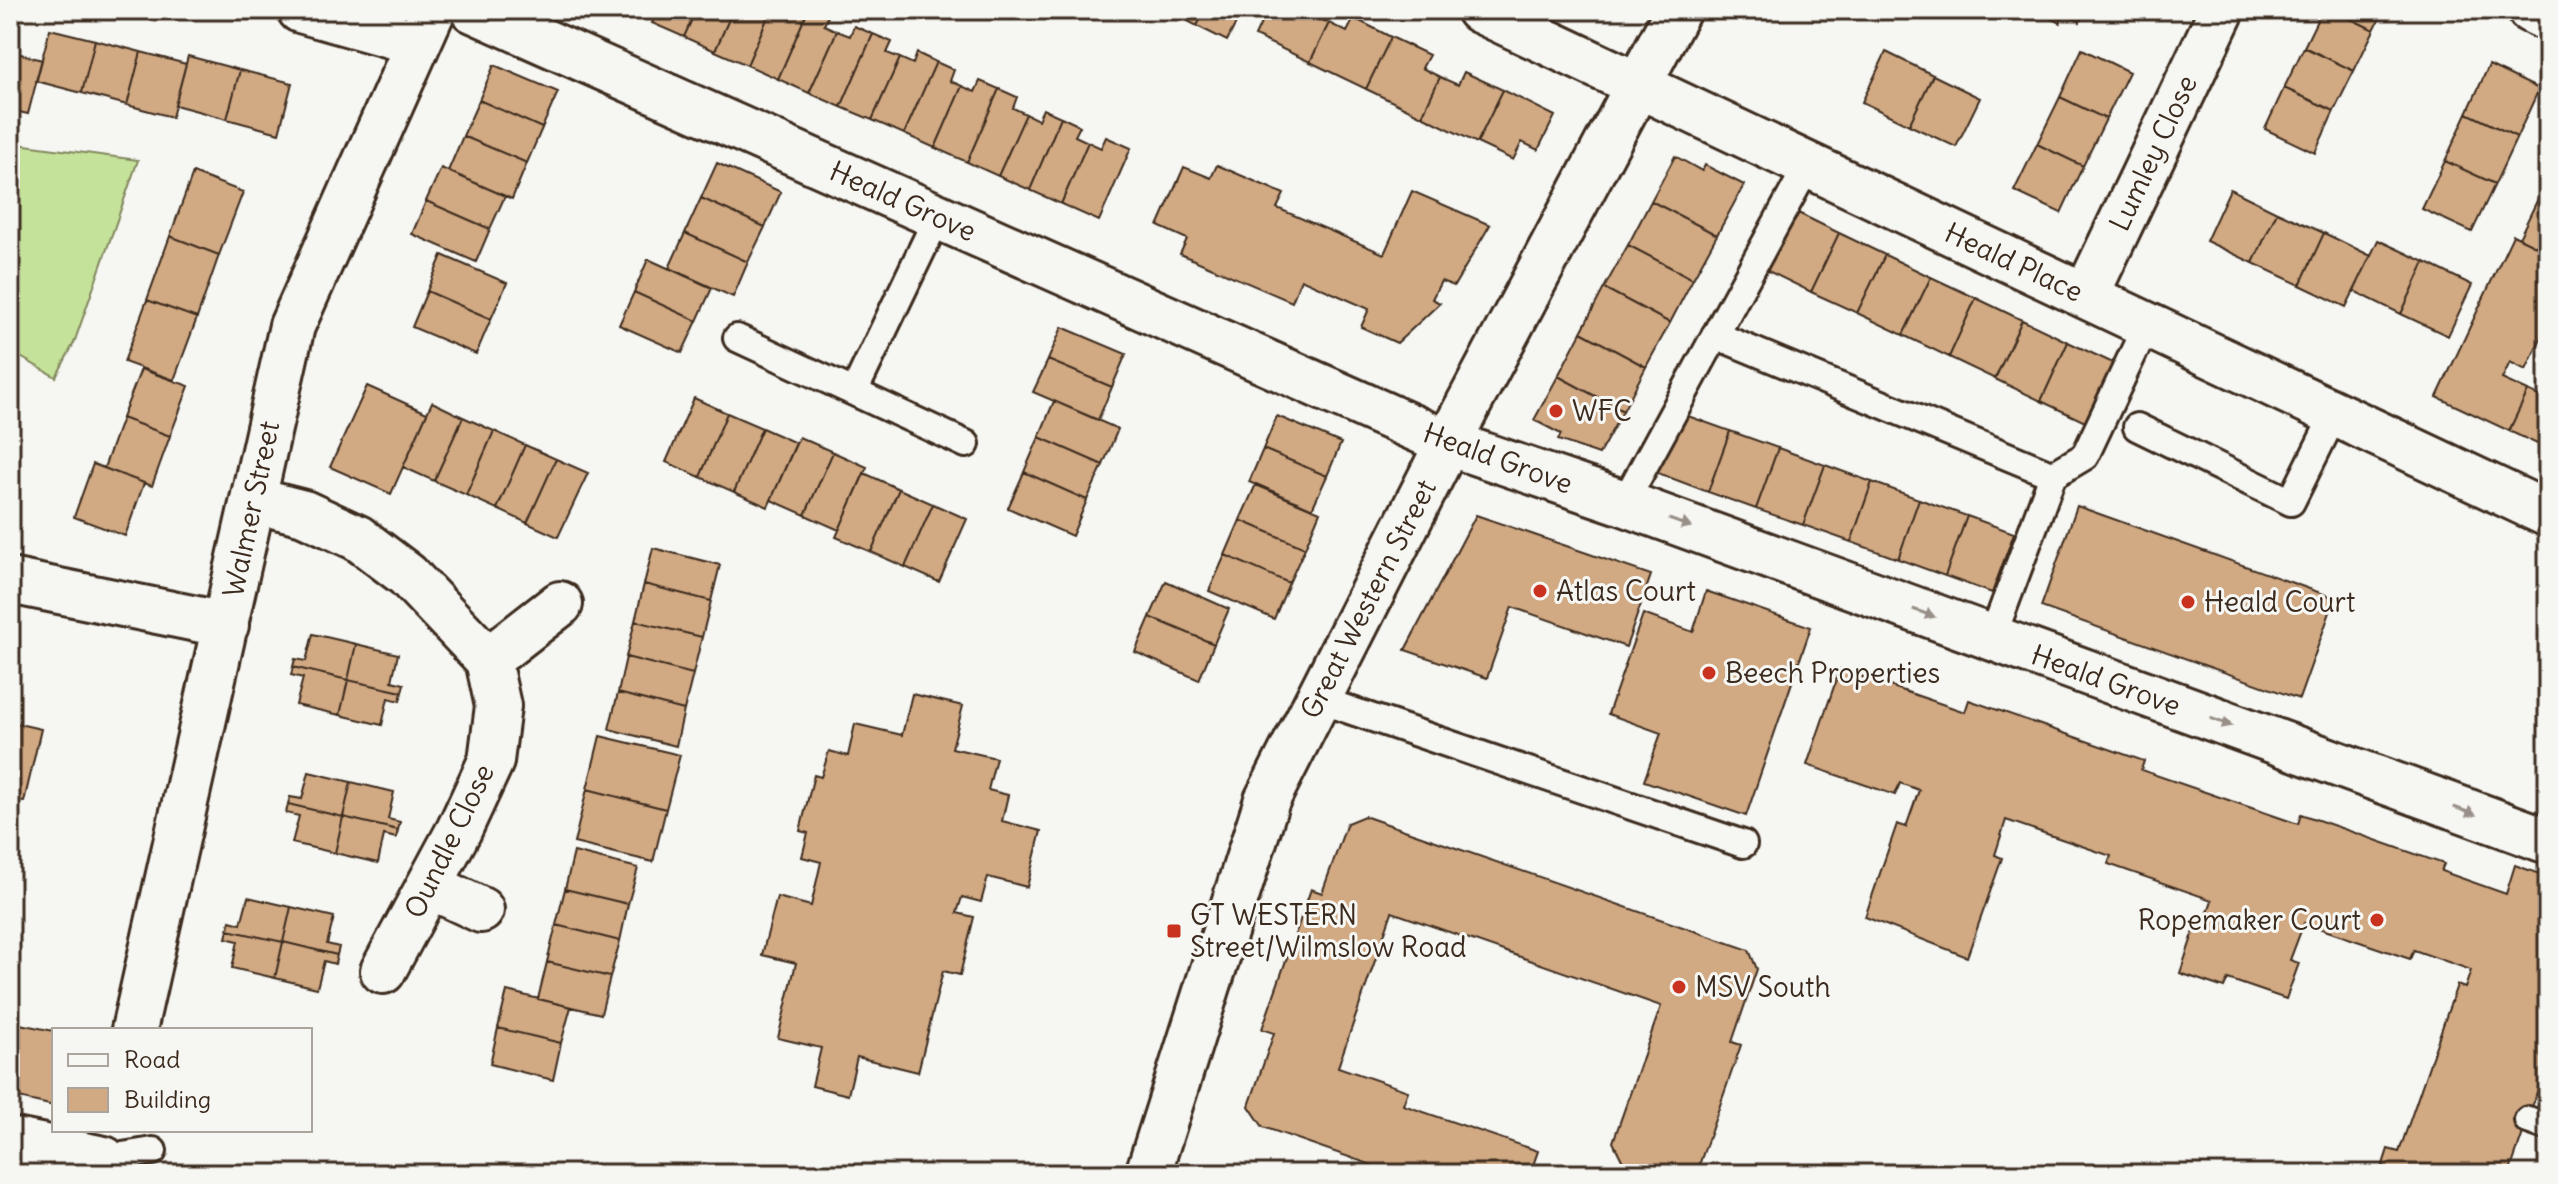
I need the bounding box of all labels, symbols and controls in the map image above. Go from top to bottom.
street label: Lumley Close [2101,69,2205,237]
street label: Heald Grove [824,153,982,249]
street label: Heald Place [1939,214,2089,310]
place label: WFC [1572,393,1632,429]
marker: WFC [1547,402,1565,420]
street label: Heald Grove [1418,414,1578,502]
street label: Walmer Street [215,418,287,600]
street label: Great Western Street [1292,473,1444,725]
one-way arrow [1668,517,1692,530]
place label: Atlas Court [1556,573,1696,609]
marker: Atlas Court [1531,582,1549,600]
place label: Heald Court [2204,584,2355,620]
marker: Heald Court [2179,593,2197,611]
one-way arrow [1912,607,1936,620]
street label: Heald Grove [2026,636,2186,724]
place label: Beech Properties [1725,655,1940,691]
marker: Beech Properties [1700,664,1718,682]
one-way arrow [2209,716,2233,728]
street label: Oundle Close [396,758,502,924]
one-way arrow [2453,805,2477,818]
place label: GT WESTERN Street/Wilmslow Road [1190,897,1467,965]
place label: Ropemaker Court [2138,902,2361,938]
marker: Ropemaker Court [2368,911,2386,929]
marker: GT WESTERN Street/Wilmslow Road [1165,922,1183,940]
place label: MSV South [1695,969,1831,1005]
marker: MSV South [1670,978,1688,996]
legend [52,1028,312,1132]
text: Road [124,1044,180,1074]
text: Building [124,1084,211,1114]

